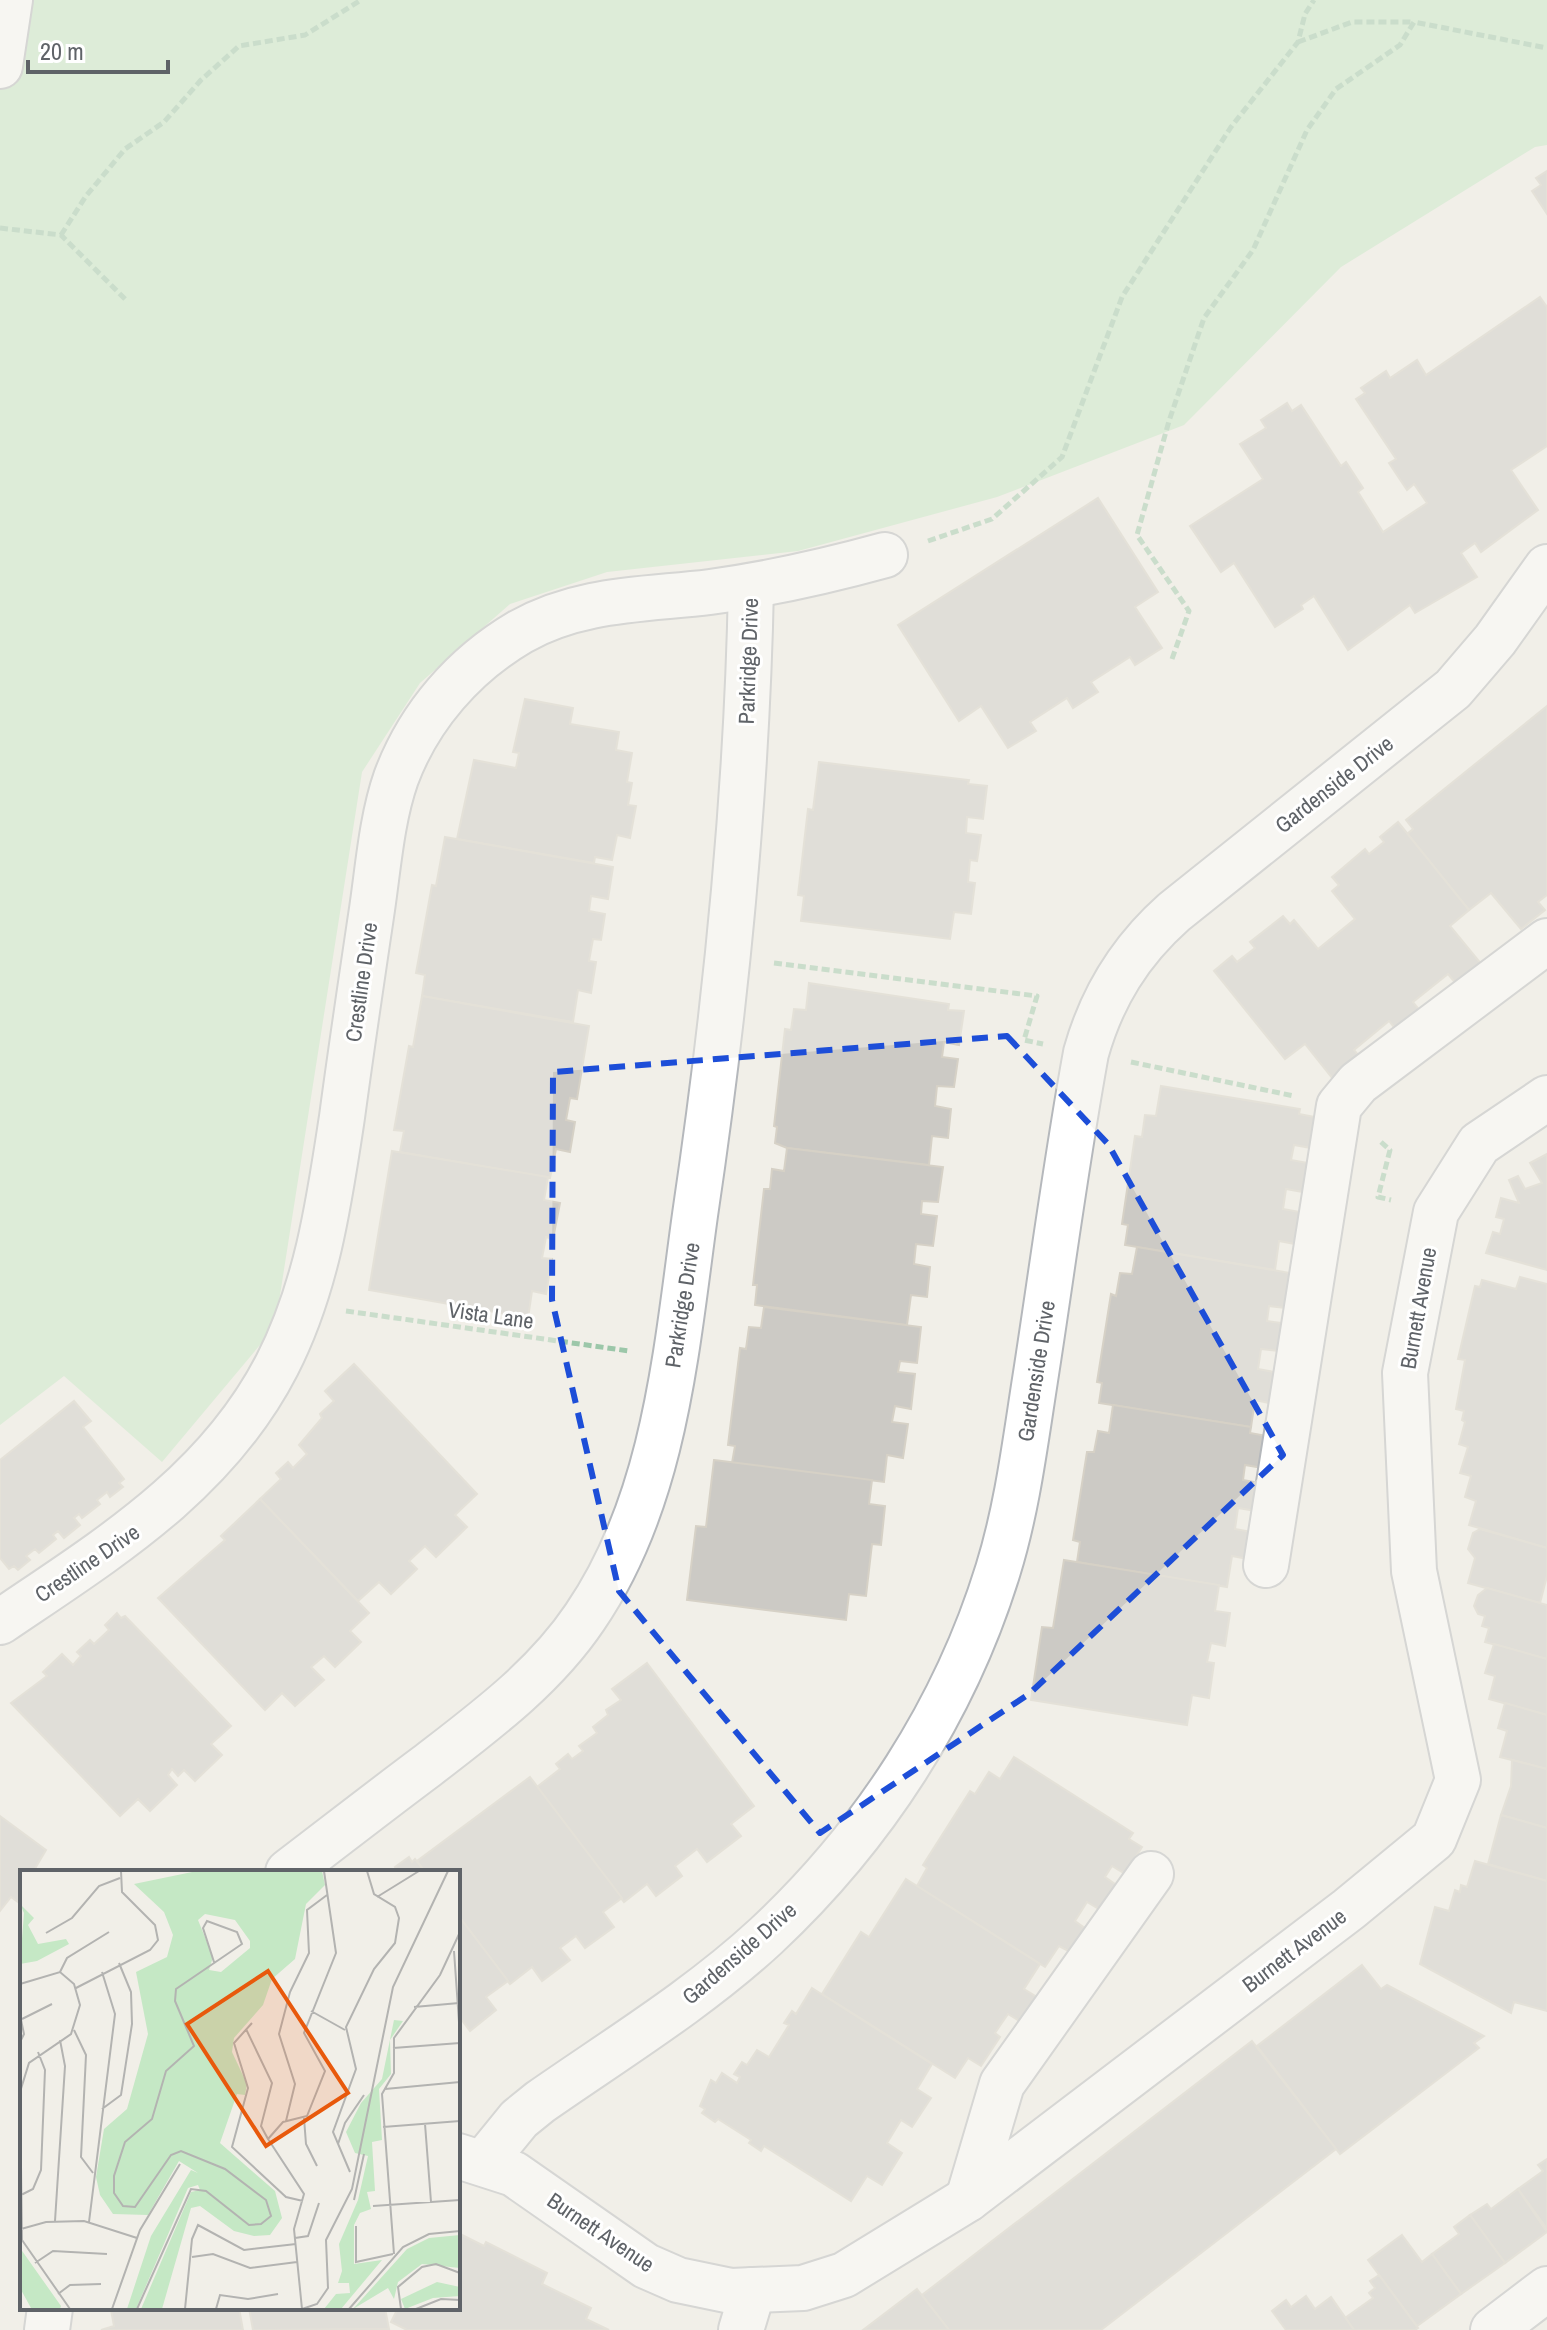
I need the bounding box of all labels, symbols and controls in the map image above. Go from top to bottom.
scale bar [28,24,168,74]
text: 20 m [40,35,84,67]
street label: Parkridge Drive [731,597,765,725]
street label: Gardenside Drive [1269,728,1399,840]
street label: Crestline Drive [338,920,384,1044]
street label: Parkridge Drive [657,1240,707,1370]
street label: Burnett Avenue [1393,1245,1443,1371]
street label: Vista Lane [446,1294,536,1336]
street label: Gardenside Drive [1010,1298,1062,1444]
street label: Crestline Drive [29,1517,145,1609]
inset map [20,1870,460,2310]
street label: Gardenside Drive [675,1895,803,2011]
street label: Burnett Avenue [1236,1901,1352,1999]
street label: Burnett Avenue [542,2185,660,2279]

